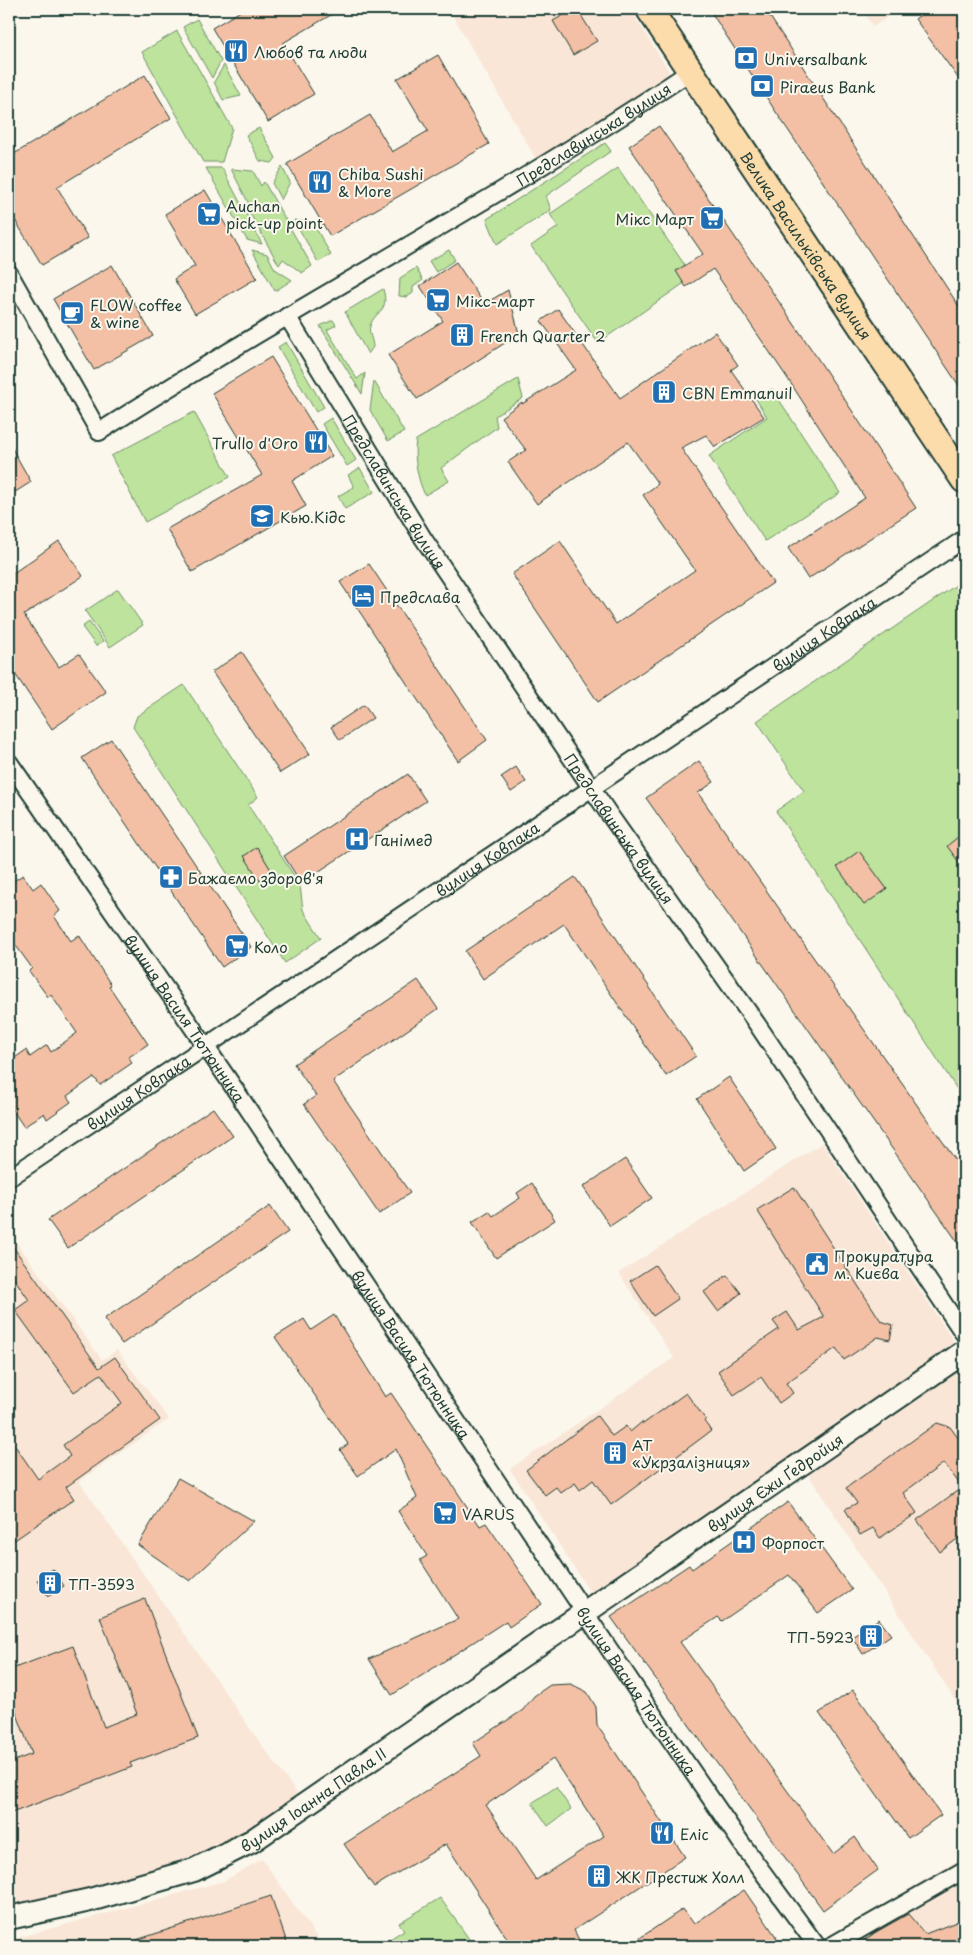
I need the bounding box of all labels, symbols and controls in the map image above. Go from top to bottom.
restaurant icon: Любов та люди [223,38,249,64]
place label: Любов та люди [254,40,367,63]
bank icon: Universalbank [733,45,759,71]
place label: Universalbank [764,47,868,70]
bank icon: Piraeus Bank [749,73,775,99]
place label: Piraeus Bank [780,75,876,98]
street label: Предславинська вулиця [511,76,675,191]
street label: Велика Васильківська вулиця [736,146,878,344]
place label: Chiba Sushi & More [338,162,423,202]
restaurant icon: Chiba Sushi & More [307,169,333,195]
place label: Auchan pick-up point [226,194,323,234]
supermarket icon: Auchan pick-up point [196,201,222,227]
supermarket icon: Мікс Март [699,205,725,231]
place label: Мікс Март [616,207,695,230]
supermarket icon: Мікс-март [425,287,451,313]
place label: Мікс-март [456,289,536,312]
place label: FLOW coffee & wine [90,293,182,333]
cafe icon: FLOW coffee & wine [59,300,85,326]
building icon: French Quarter 2 [449,322,475,348]
place label: French Quarter 2 [480,324,606,347]
building icon: CBN Emmanuil [651,379,677,405]
place label: CBN Emmanuil [682,381,792,404]
street label: Предславинська вулиця [338,409,452,573]
restaurant icon: Trullo d'Oro [303,429,329,455]
place label: Trullo d'Oro [212,431,298,454]
school or university icon: Кью.Кідс [249,503,275,529]
place label: Кью.Кідс [280,505,346,528]
hotel icon: Предслава [350,583,376,609]
place label: Предслава [380,585,461,608]
street label: вулиця Ковпака [767,590,881,676]
street label: Предславинська вулиця [560,748,680,908]
street label: вулиця Ковпака [430,815,544,901]
hospital icon: Ганімед [344,826,370,852]
place label: Ганімед [374,828,433,851]
pharmacy icon: Бажаємо здоров'я [158,864,184,890]
place label: Бажаємо здоров'я [188,866,324,889]
street label: вулиця Василя Тютюнника [120,929,252,1107]
supermarket icon: Коло [224,933,250,959]
place label: Коло [254,935,288,958]
street label: вулиця Ковпака [81,1048,195,1135]
place label: Прокуратура м. Києва [834,1244,934,1284]
public building icon: Прокуратура м. Києва [804,1251,830,1277]
street label: вулиця Василя Тютюнника [347,1265,477,1444]
street label: вулиця Єжи Ґедройця [702,1427,847,1537]
place label: АТ «Укрзалізниця» [632,1433,751,1473]
building icon: АТ «Укрзалізниця» [602,1440,628,1466]
supermarket icon: VARUS [432,1500,458,1526]
place label: VARUS [462,1502,515,1525]
hospital icon: Форпост [731,1529,757,1555]
place label: Форпост [762,1531,825,1554]
building icon: ТП-3593 [37,1570,63,1596]
place label: ТП-3593 [68,1572,135,1595]
street label: вулиця Василя Тютюнника [572,1601,703,1780]
building icon: ТП-5923 [858,1623,884,1649]
place label: ТП-5923 [787,1625,854,1648]
street label: вулиця Іоанна Павла II [236,1741,390,1857]
restaurant icon: Еліс [649,1820,675,1846]
place label: Еліс [680,1822,709,1845]
building icon: ЖК Престиж Холл [586,1863,612,1889]
place label: ЖК Престиж Холл [615,1865,745,1888]

